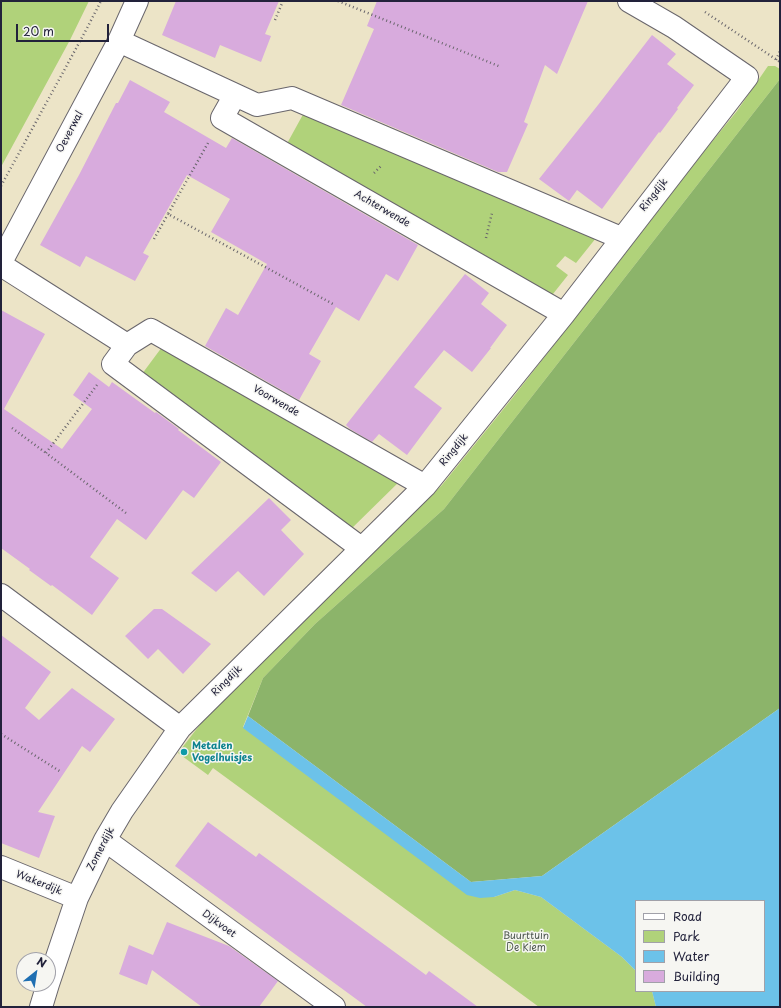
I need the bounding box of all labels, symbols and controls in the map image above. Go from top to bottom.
scale bar [18,16,111,42]
text: 20 m [23,22,54,40]
street label: Oeverwal [54,109,86,155]
street label: Ringdijk [637,176,671,214]
street label: Achterwende [352,188,412,230]
street label: Voorwende [251,383,301,419]
street label: Ringdijk [437,431,471,469]
street label: Ringdijk [209,663,245,699]
place label: Metalen Vogelhuisjes [192,740,252,764]
marker: Metalen Vogelhuisjes [179,747,189,757]
street label: Zomerdijk [85,825,117,873]
street label: Wakerdijk [14,868,64,898]
legend [635,900,765,992]
text: Road [673,907,702,925]
street label: Dijkvoet [200,908,238,940]
text: Park [673,927,700,945]
park label: Buurttuin De Kiem [503,930,549,954]
text: Water [673,947,709,965]
north arrow [16,952,56,992]
text: N [34,952,50,972]
text: Building [673,967,720,985]

